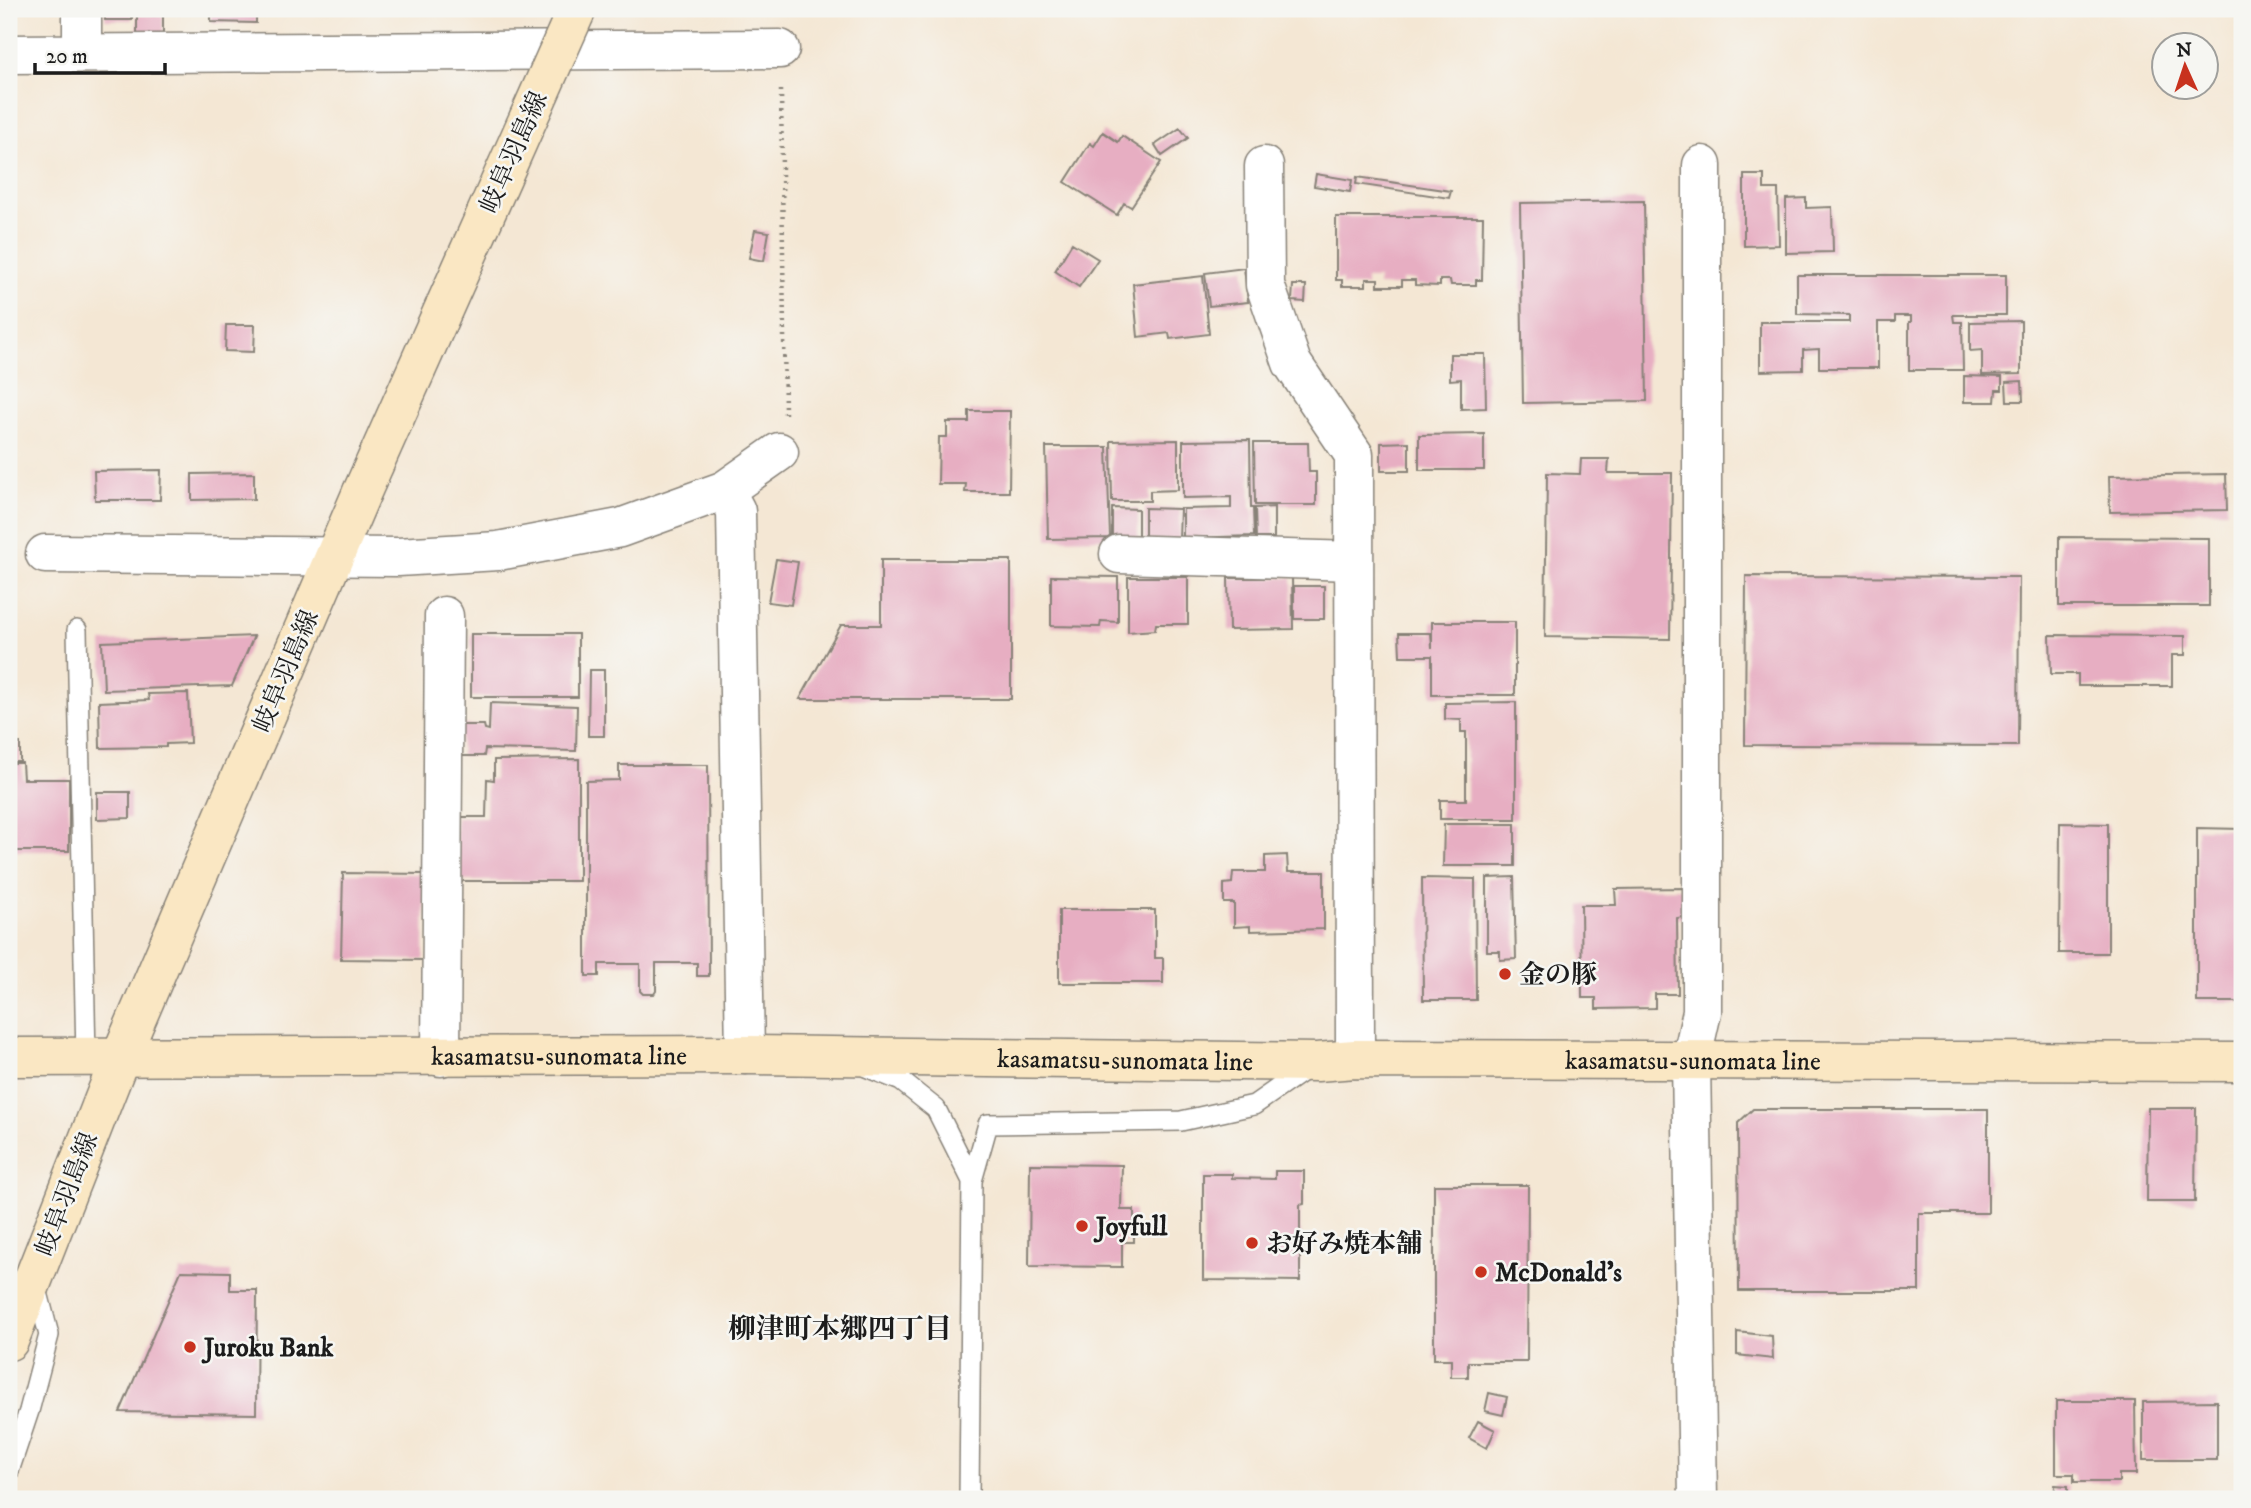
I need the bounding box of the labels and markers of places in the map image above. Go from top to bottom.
place label: 金の豚 [1519,959,1597,992]
marker: 金の豚 [1497,966,1513,982]
place label: Joyfull [1093,1211,1168,1244]
marker: Joyfull [1074,1218,1090,1234]
place label: お好み焼本舗 [1266,1228,1422,1261]
marker: お好み焼本舗 [1244,1235,1260,1251]
place label: McDonald's [1495,1257,1622,1290]
marker: McDonald's [1473,1264,1489,1280]
place label: Juroku Bank [201,1332,335,1365]
marker: Juroku Bank [182,1339,198,1355]

